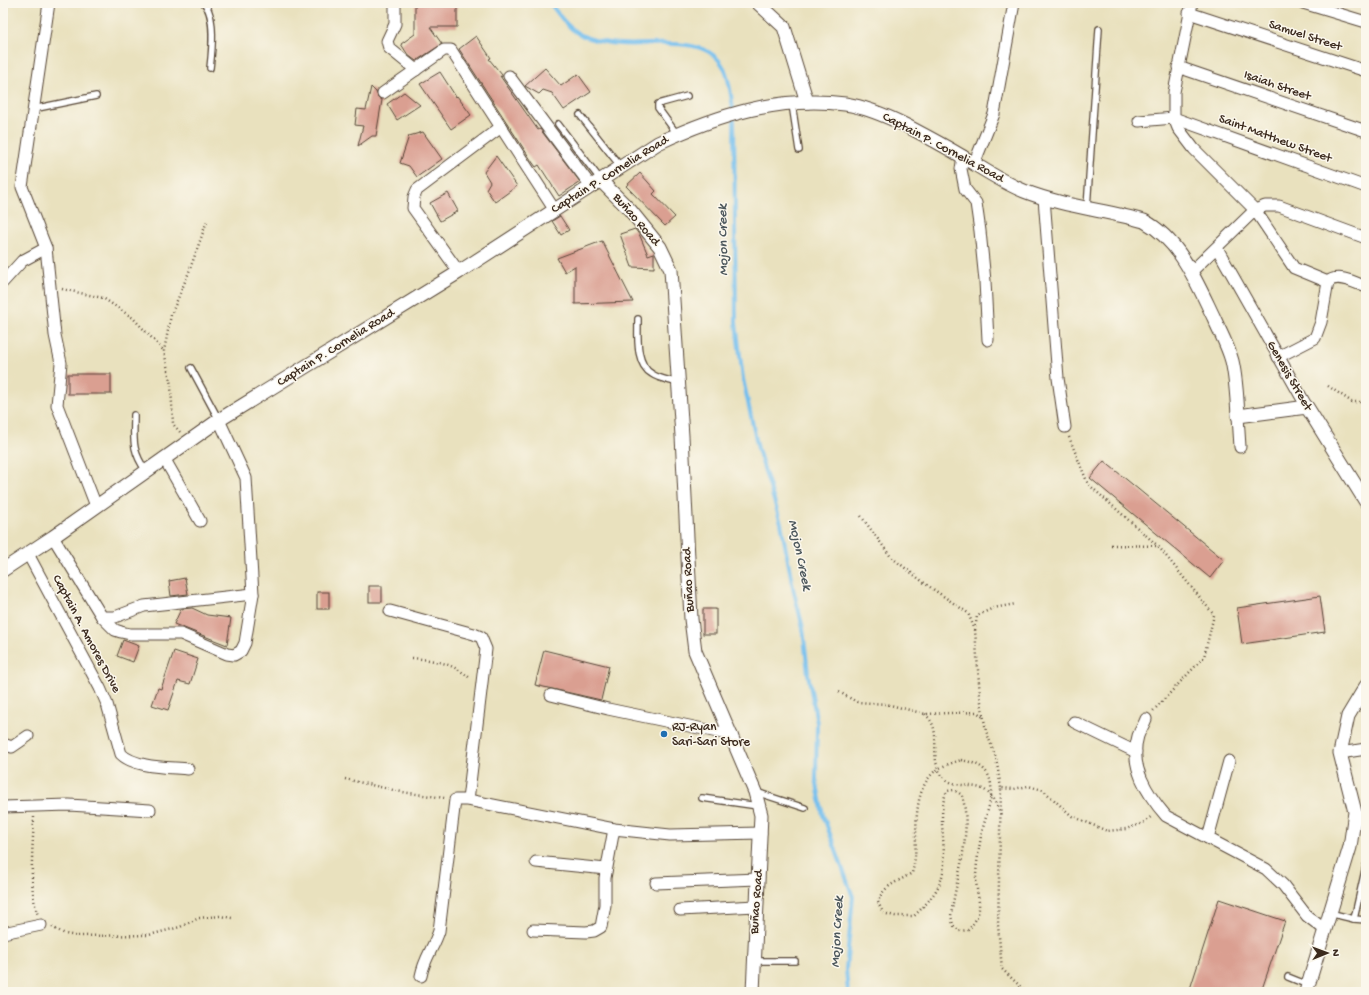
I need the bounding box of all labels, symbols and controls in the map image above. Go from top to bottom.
street label: Samuel Street [1267,17,1345,55]
street label: Isaiah Street [1242,68,1314,105]
street label: Captain P. Cornelia Road [880,110,1007,187]
street label: Saint Matthew Street [1217,112,1335,167]
street label: Captain P. Cornelia Road [549,132,672,217]
street label: Buñao Road [609,190,664,250]
water label: Mojon Creek [715,202,733,276]
street label: Captain P. Cornelia Road [275,305,398,390]
street label: Genesis Street [1263,339,1316,415]
water label: Mojon Creek [783,518,815,593]
street label: Buñao Road [680,546,698,614]
street label: Captain A. Amores Drive [49,573,124,696]
place label: RJ-Ryan Sari-Sari Store [672,720,750,750]
marker: RJ-Ryan Sari-Sari Store [659,729,669,739]
street label: Buñao Road [747,868,767,936]
water label: Mojon Creek [828,894,848,968]
north arrow [1307,933,1347,973]
text: N [1329,949,1341,957]

